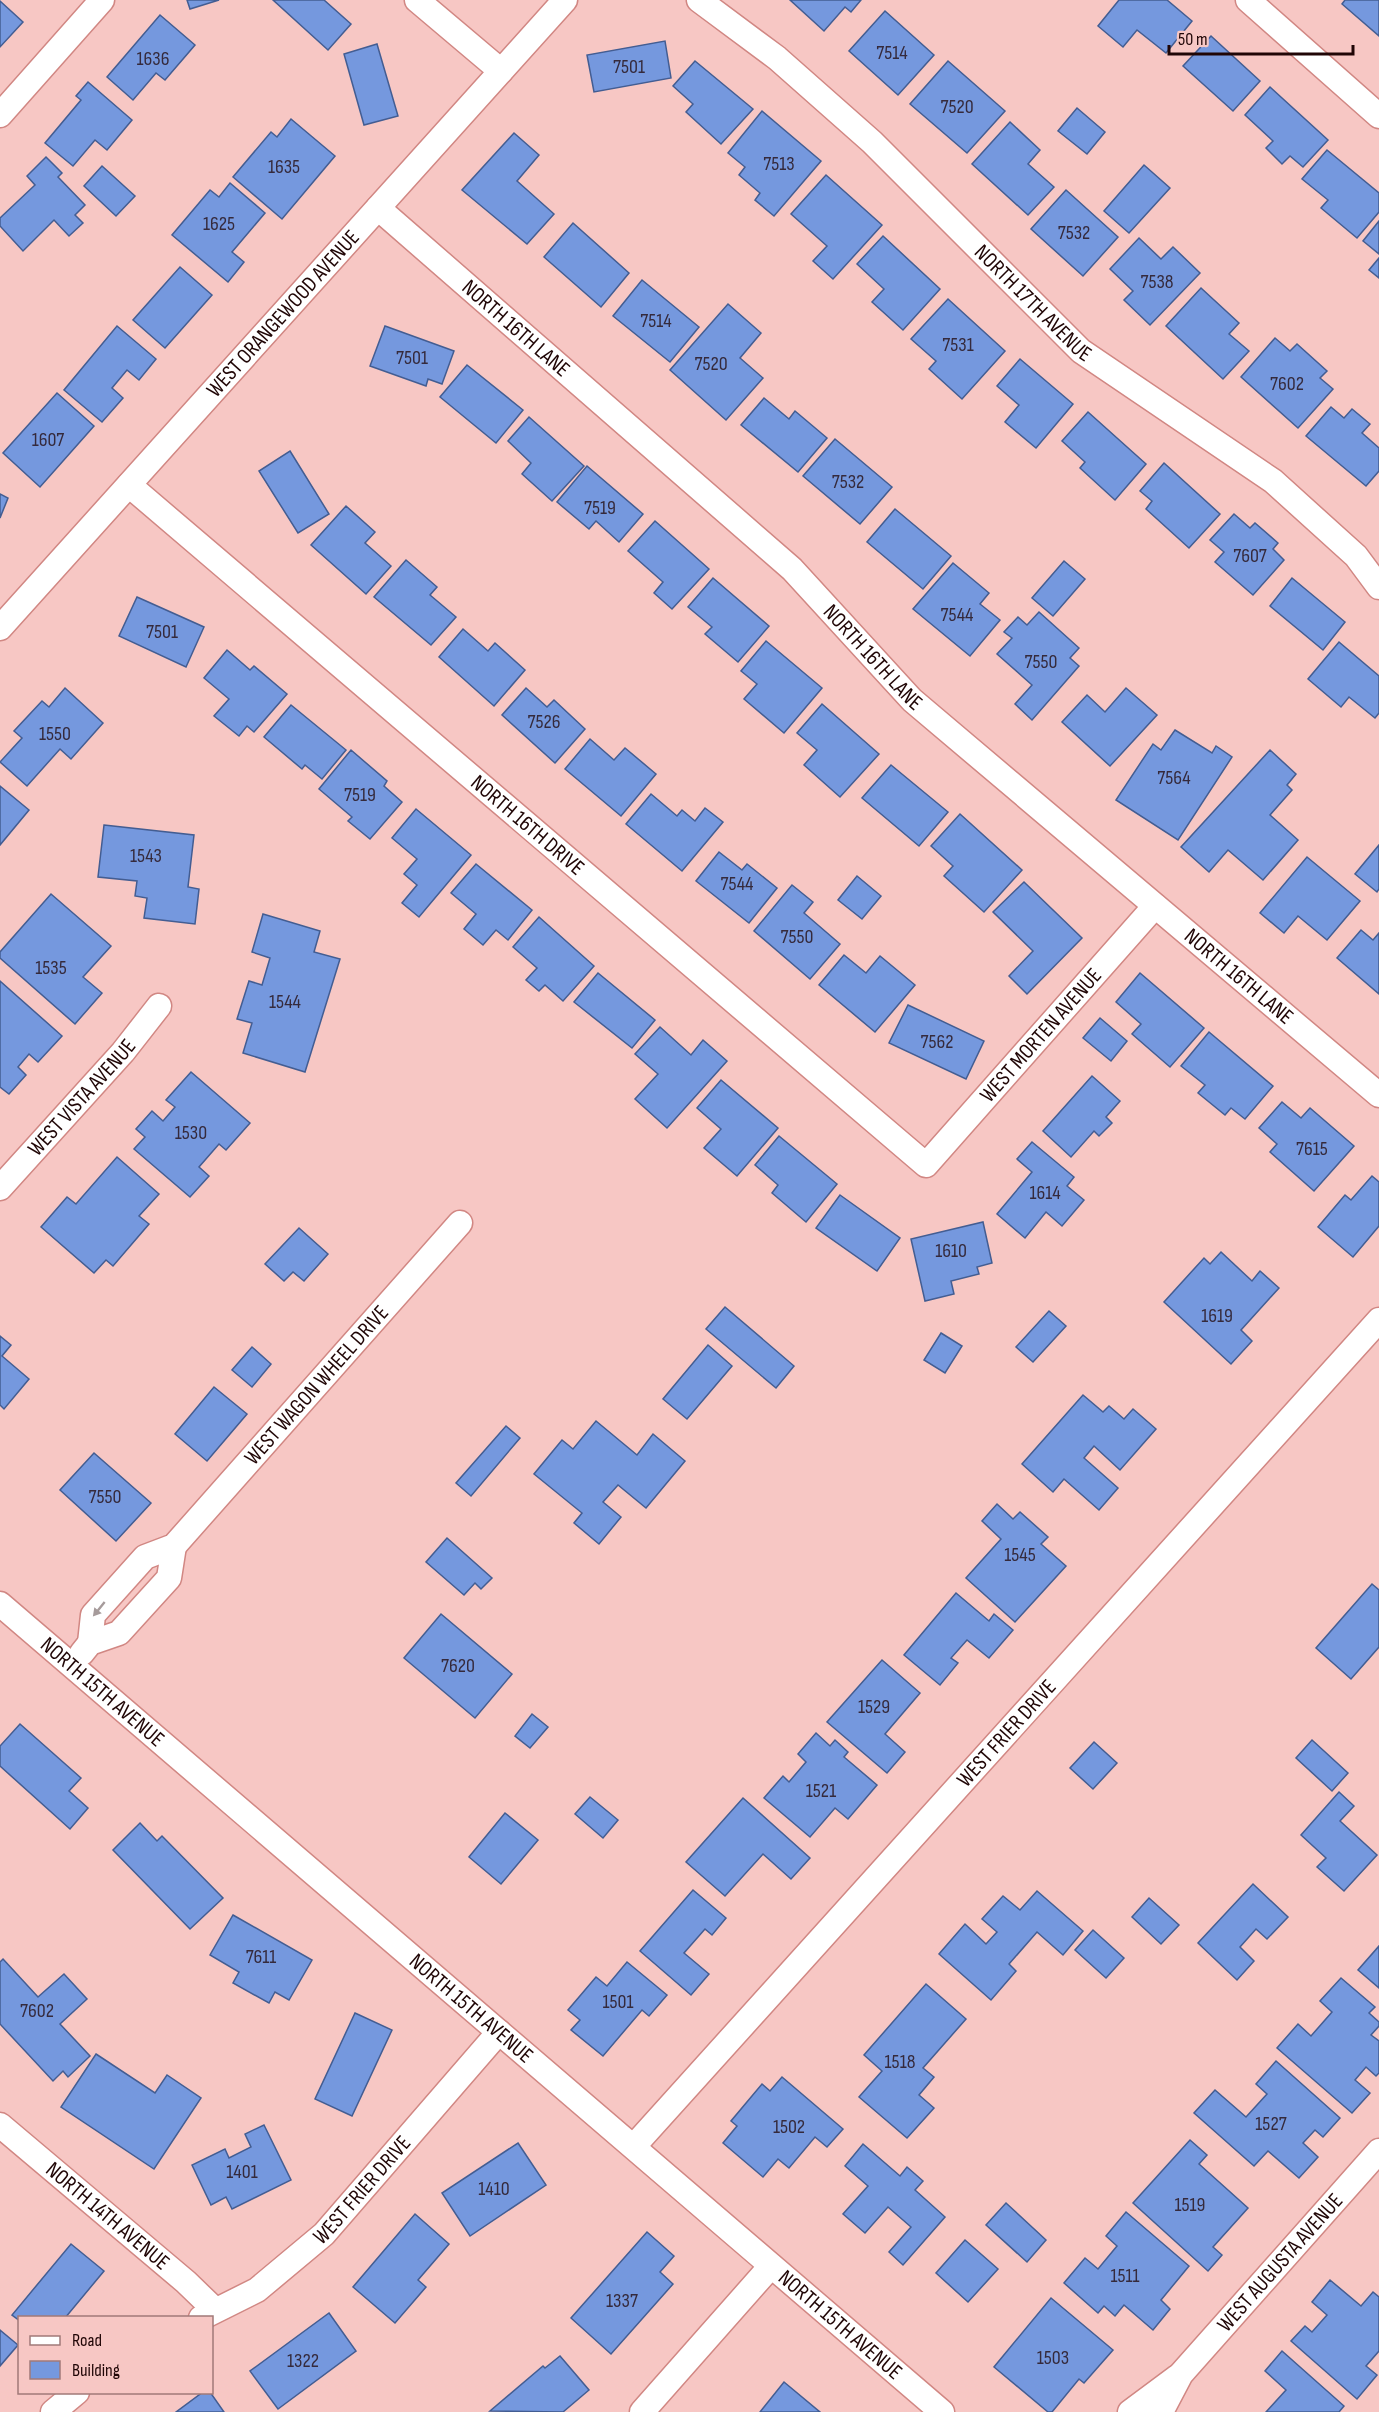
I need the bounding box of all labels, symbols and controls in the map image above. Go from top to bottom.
scale bar [1169,18,1354,56]
text: 50 m [1178,29,1208,50]
house number: 7514 [876,41,908,65]
house number: 1636 [137,47,169,71]
house number: 7501 [613,55,645,79]
house number: 7520 [940,95,974,119]
house number: 7513 [763,152,795,176]
house number: 1635 [268,155,300,179]
house number: 1625 [203,212,235,236]
house number: 7532 [1058,221,1090,245]
street label: WEST ORANGEWOOD AVENUE [201,224,365,403]
street label: NORTH 17TH AVENUE [969,239,1097,368]
house number: 7538 [1140,270,1174,294]
street label: NORTH 16TH LANE [456,274,575,383]
house number: 7514 [640,309,672,333]
house number: 7531 [942,333,974,357]
house number: 7501 [396,346,428,370]
house number: 7520 [694,352,728,376]
house number: 7602 [1270,372,1304,396]
house number: 1607 [32,428,64,452]
house number: 7532 [832,470,864,494]
house number: 7519 [584,496,616,520]
house number: 7607 [1233,544,1267,568]
street label: NORTH 16TH LANE [817,599,928,716]
house number: 7544 [941,603,973,627]
house number: 7501 [146,620,178,644]
house number: 7550 [1025,650,1057,674]
house number: 7526 [527,710,561,734]
house number: 1550 [39,722,71,746]
house number: 7564 [1157,766,1191,790]
street label: NORTH 16TH DRIVE [465,769,590,881]
house number: 7519 [344,783,376,807]
house number: 1543 [130,844,162,868]
house number: 7544 [721,872,753,896]
street label: NORTH 16TH LANE [1179,923,1299,1030]
house number: 7550 [781,925,813,949]
house number: 1535 [35,956,67,980]
street label: WEST MORTEN AVENUE [974,962,1107,1108]
house number: 1544 [269,990,301,1014]
house number: 7562 [920,1030,954,1054]
street label: WEST VISTA AVENUE [22,1033,142,1162]
house number: 1530 [175,1121,207,1145]
house number: 7615 [1296,1137,1328,1161]
house number: 1614 [1029,1181,1061,1205]
house number: 1610 [935,1239,967,1263]
street label: WEST WAGON WHEEL DRIVE [239,1300,394,1471]
house number: 1619 [1201,1304,1233,1328]
house number: 7550 [89,1485,121,1509]
house number: 1545 [1004,1543,1036,1567]
one-way arrow [93,1601,106,1617]
street label: NORTH 15TH AVENUE [35,1631,170,1752]
house number: 7620 [441,1654,475,1678]
street label: WEST FRIER DRIVE [951,1674,1062,1793]
house number: 1529 [858,1695,890,1719]
house number: 1521 [806,1779,836,1803]
house number: 7611 [246,1945,276,1969]
street label: NORTH 15TH AVENUE [404,1948,539,2069]
house number: 1501 [603,1990,633,2014]
house number: 7602 [20,1999,54,2023]
house number: 1518 [885,2050,915,2074]
house number: 1527 [1255,2112,1287,2136]
house number: 1502 [773,2115,805,2139]
street label: WEST FRIER DRIVE [308,2130,417,2251]
street label: NORTH 14TH AVENUE [40,2156,175,2276]
house number: 1401 [226,2160,258,2184]
house number: 1410 [478,2177,510,2201]
street label: WEST AUGUSTA AVENUE [1211,2188,1349,2337]
house number: 1519 [1175,2193,1205,2217]
street label: NORTH 15TH AVENUE [773,2264,908,2385]
house number: 1511 [1110,2264,1140,2288]
house number: 1337 [606,2289,638,2313]
legend [18,2316,213,2394]
text: Road [72,2330,102,2351]
house number: 1503 [1037,2346,1069,2370]
house number: 1322 [287,2349,319,2373]
text: Building [72,2360,120,2381]

